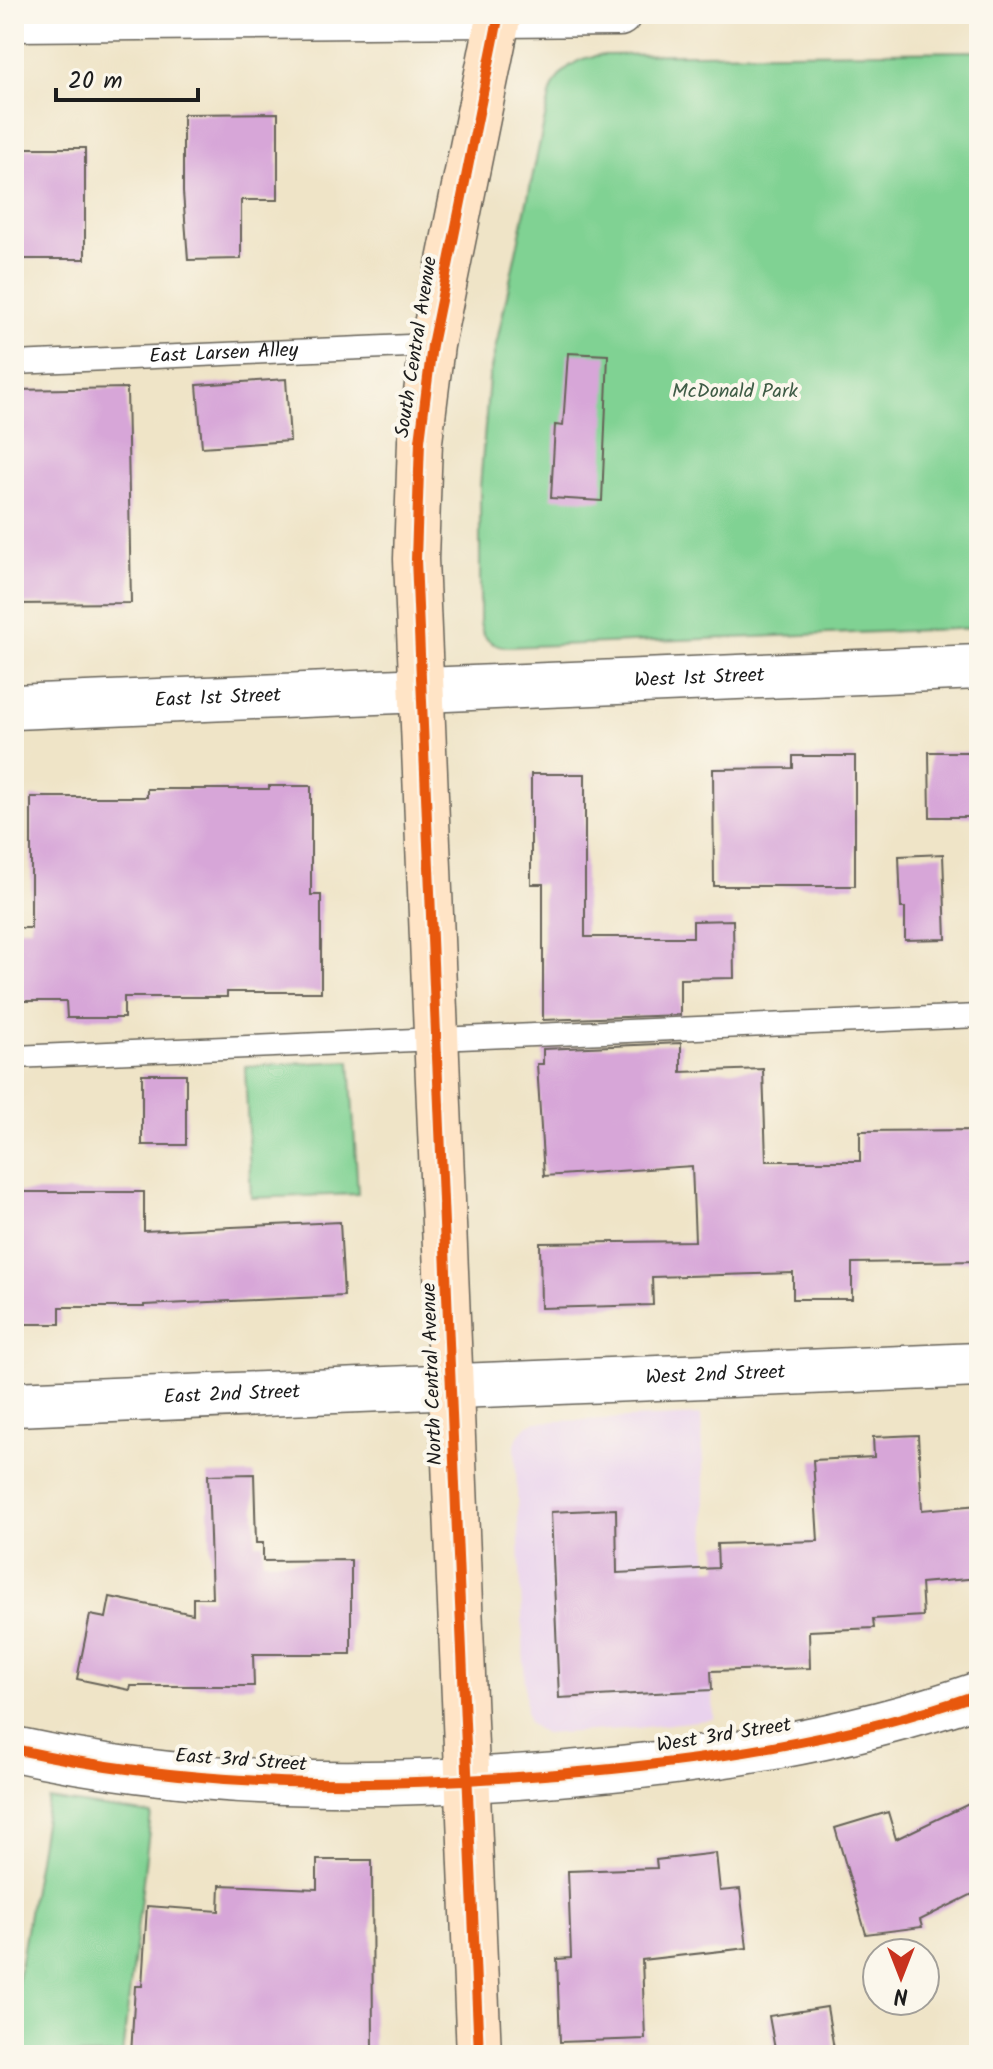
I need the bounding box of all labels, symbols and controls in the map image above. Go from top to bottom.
scale bar [56,52,198,102]
text: 20 m [68,62,123,101]
street label: South Central Avenue [387,254,447,440]
street label: East Larsen Alley [149,335,300,373]
park label: McDonald Park [672,376,799,408]
street label: West 1st Street [634,660,765,697]
street label: East 1st Street [154,680,282,717]
street label: North Central Avenue [414,1282,452,1466]
street label: West 2nd Street [645,1357,786,1394]
street label: East 2nd Street [163,1376,301,1414]
street label: West 3rd Street [654,1710,794,1762]
street label: East 3rd Street [174,1740,308,1782]
north arrow [861,1937,941,2017]
text: N [894,1977,908,2012]

